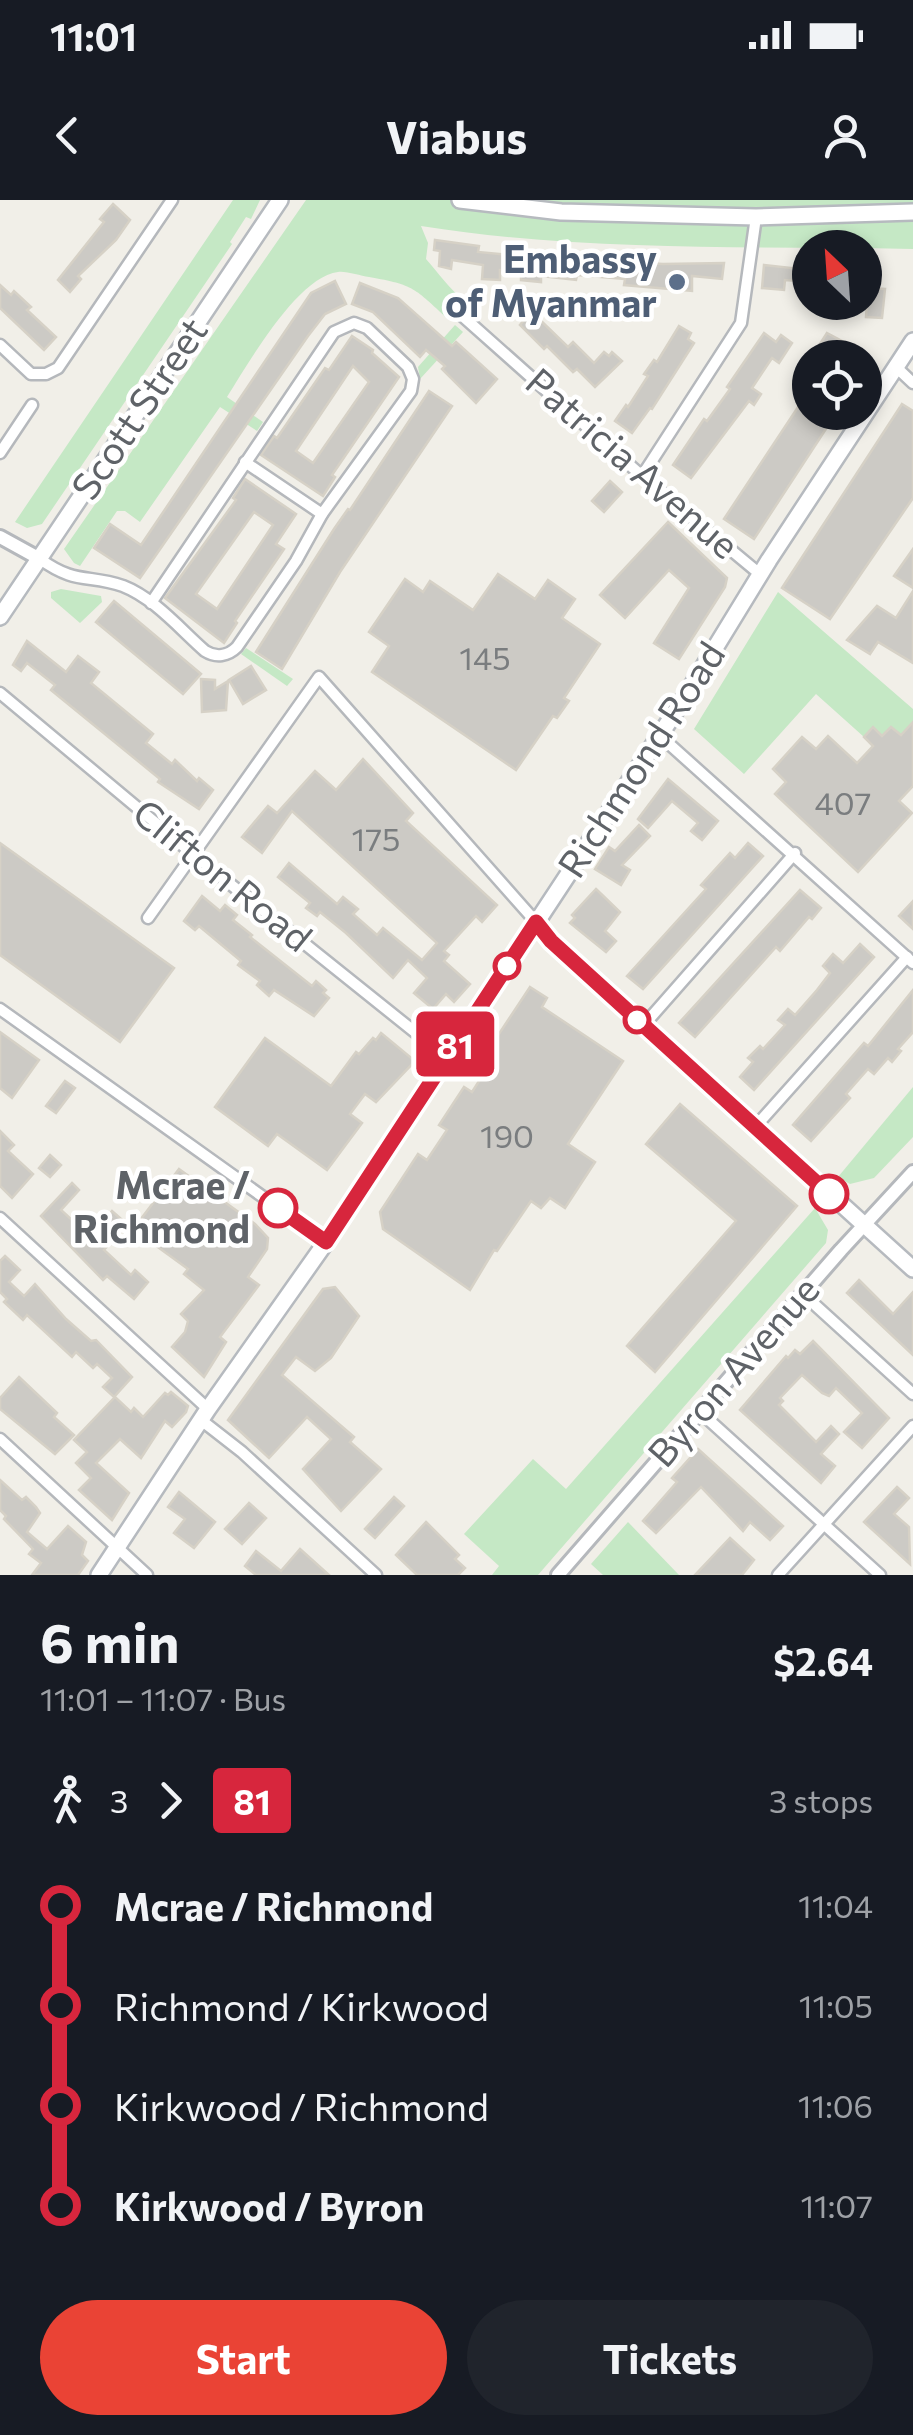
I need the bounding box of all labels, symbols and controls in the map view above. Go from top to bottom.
text: 11:01 [50,12,137,59]
icon: back [40,108,95,163]
text: Viabus [386,108,527,163]
icon: person [818,108,873,163]
north arrow [792,230,882,320]
map controls [792,230,882,430]
place label: Embassy of Myanmar [445,234,657,325]
marker: Embassy of Myanmar [666,271,688,293]
street label: Scott Street [60,308,216,508]
button: locate [792,340,882,430]
street label: Patricia Avenue [518,357,750,567]
street label: Richmond Road [546,632,734,885]
house number: 145 [459,637,511,677]
house number: 407 [815,782,871,822]
street label: Clifton Road [125,788,322,960]
house number: 175 [352,818,400,858]
unlabelled marker [494,953,520,979]
unlabelled marker [624,1007,650,1033]
line badge: 81 [410,1012,500,1076]
text: 81 [436,1023,474,1066]
house number: 190 [480,1115,534,1155]
place label: Mcrae / Richmond [73,1160,250,1251]
unlabelled marker [810,1175,848,1213]
marker: Mcrae / Richmond [259,1189,297,1227]
street label: Byron Avenue [637,1266,828,1475]
text: 6 min [40,1607,180,1674]
text: $2.64 [773,1637,873,1684]
text: 11:01 – 11:07 · Bus [40,1678,286,1718]
icon: walk [40,1773,95,1828]
icon: forward [143,1773,198,1828]
text: 81 [233,1779,271,1822]
text: 3 [110,1780,128,1820]
text: 3 stops [769,1780,873,1820]
text: Mcrae / Richmond [114,1882,433,1929]
text: 11:04 [798,1885,873,1925]
text: Richmond / Kirkwood [114,1982,489,2029]
text: 11:05 [799,1985,873,2025]
text: Kirkwood / Richmond [114,2082,489,2129]
text: 11:06 [798,2085,873,2125]
text: Kirkwood / Byron [114,2182,424,2229]
text: 11:07 [800,2185,873,2225]
button: Start [40,2300,447,2415]
button: Tickets [467,2300,873,2415]

